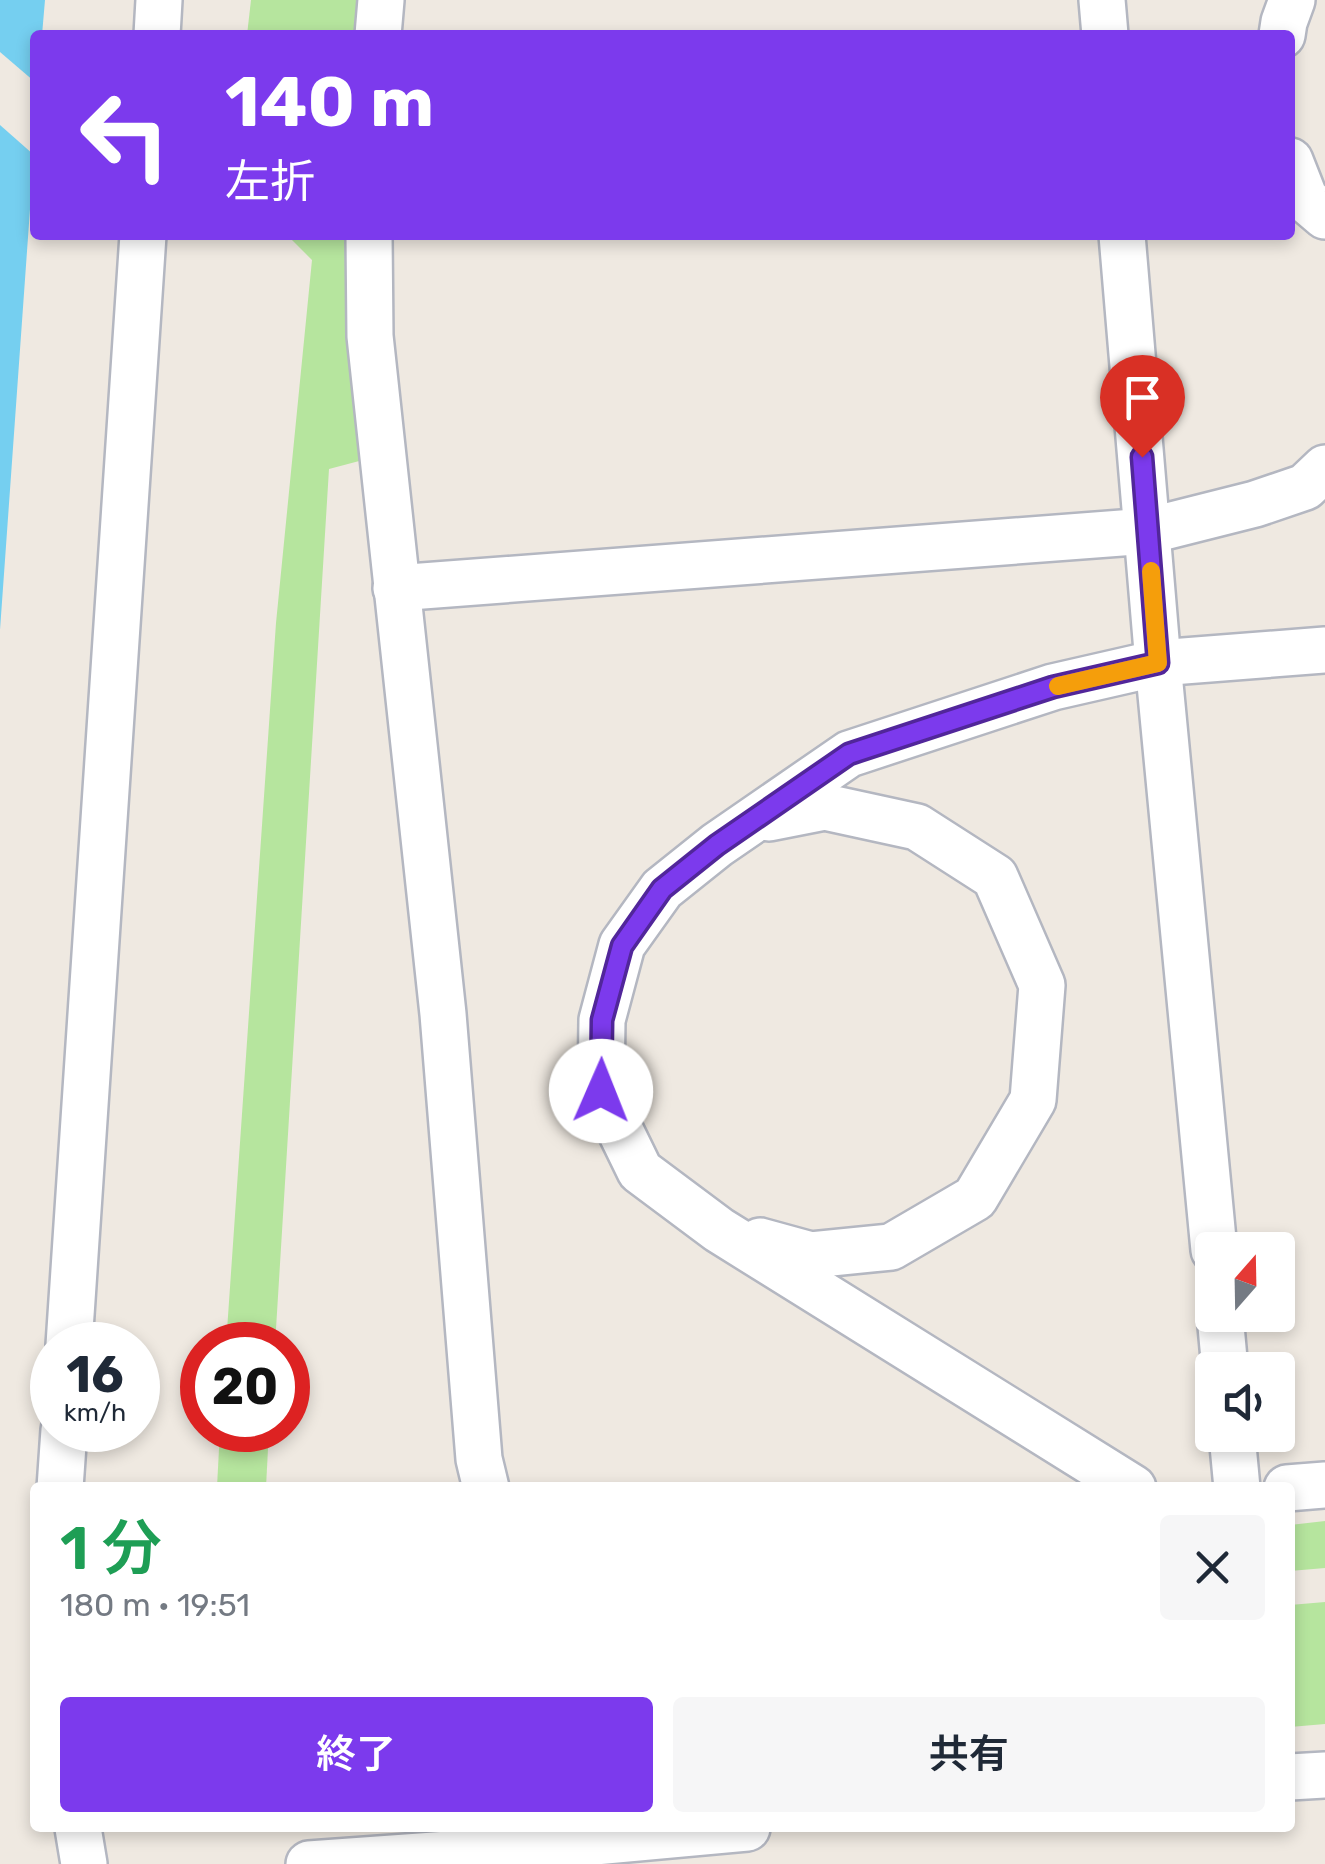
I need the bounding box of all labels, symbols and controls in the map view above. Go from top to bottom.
text: 140 m [225,61,434,144]
icon: left [60,70,190,200]
text: 左折 [225,155,315,208]
pin [1100,355,1185,458]
icon: arrive [1115,370,1170,425]
position arrow [549,1039,653,1143]
north arrow [1195,1232,1295,1332]
map controls [1195,1232,1295,1452]
speed limit sign: 20 [180,1322,310,1452]
text: 16 [66,1345,124,1405]
button: sound [1195,1352,1295,1452]
text: km/h [64,1398,126,1427]
text: 1 分 [60,1513,162,1584]
button: close [1160,1515,1265,1620]
text: 180 m · 19:51 [60,1586,250,1624]
button: 終了 [60,1697,653,1812]
button: 共有 [673,1697,1265,1812]

